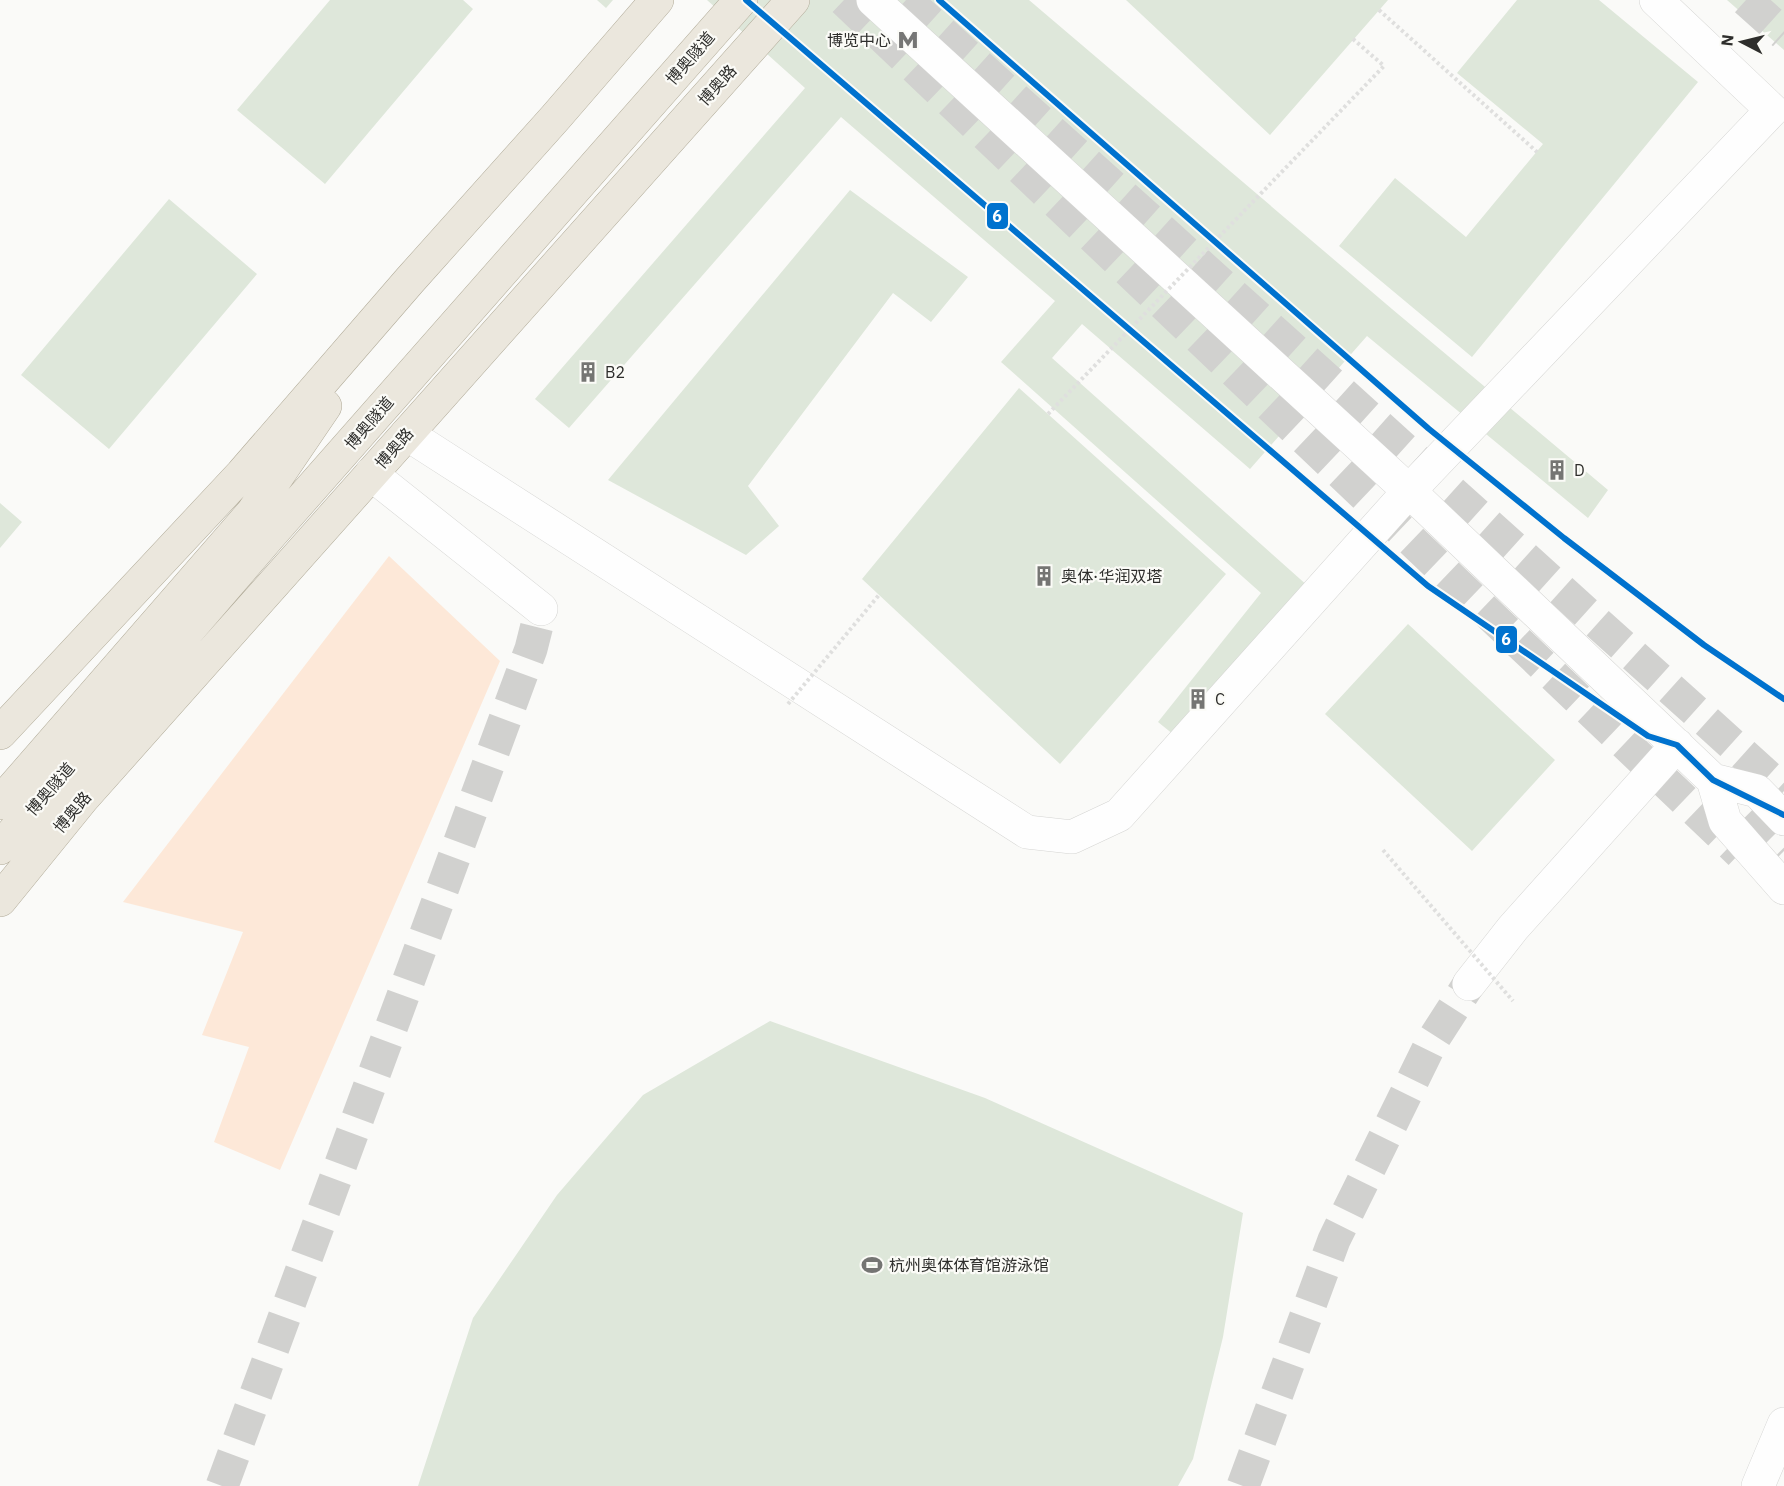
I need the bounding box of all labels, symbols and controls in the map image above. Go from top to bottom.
north arrow [1712,12,1772,72]
street label: 博奥隧道 [661,27,719,89]
metro station icon: 博览中心 [896,28,920,52]
place label: 博览中心 [827,30,891,50]
text: N [1716,33,1738,47]
street label: 博奥路 [694,60,740,110]
line badge: 6 [986,202,1009,230]
text: 6 [992,206,1002,226]
building icon: B2 [576,360,600,384]
place label: B2 [605,362,625,382]
street label: 博奥隧道 [340,392,398,454]
street label: 博奥路 [371,423,417,473]
building icon: D [1545,458,1569,482]
place label: D [1574,460,1585,480]
building icon: 奥体·华润双塔 [1032,564,1056,588]
place label: 奥体·华润双塔 [1061,566,1162,586]
line badge: 6 [1495,625,1518,654]
text: 6 [1501,629,1511,649]
building icon: C [1186,687,1210,711]
place label: C [1215,689,1225,709]
street label: 博奥隧道 [21,758,79,820]
street label: 博奥路 [49,787,95,837]
sports icon: 杭州奥体体育馆游泳馆 [860,1253,884,1277]
place label: 杭州奥体体育馆游泳馆 [889,1255,1049,1275]

